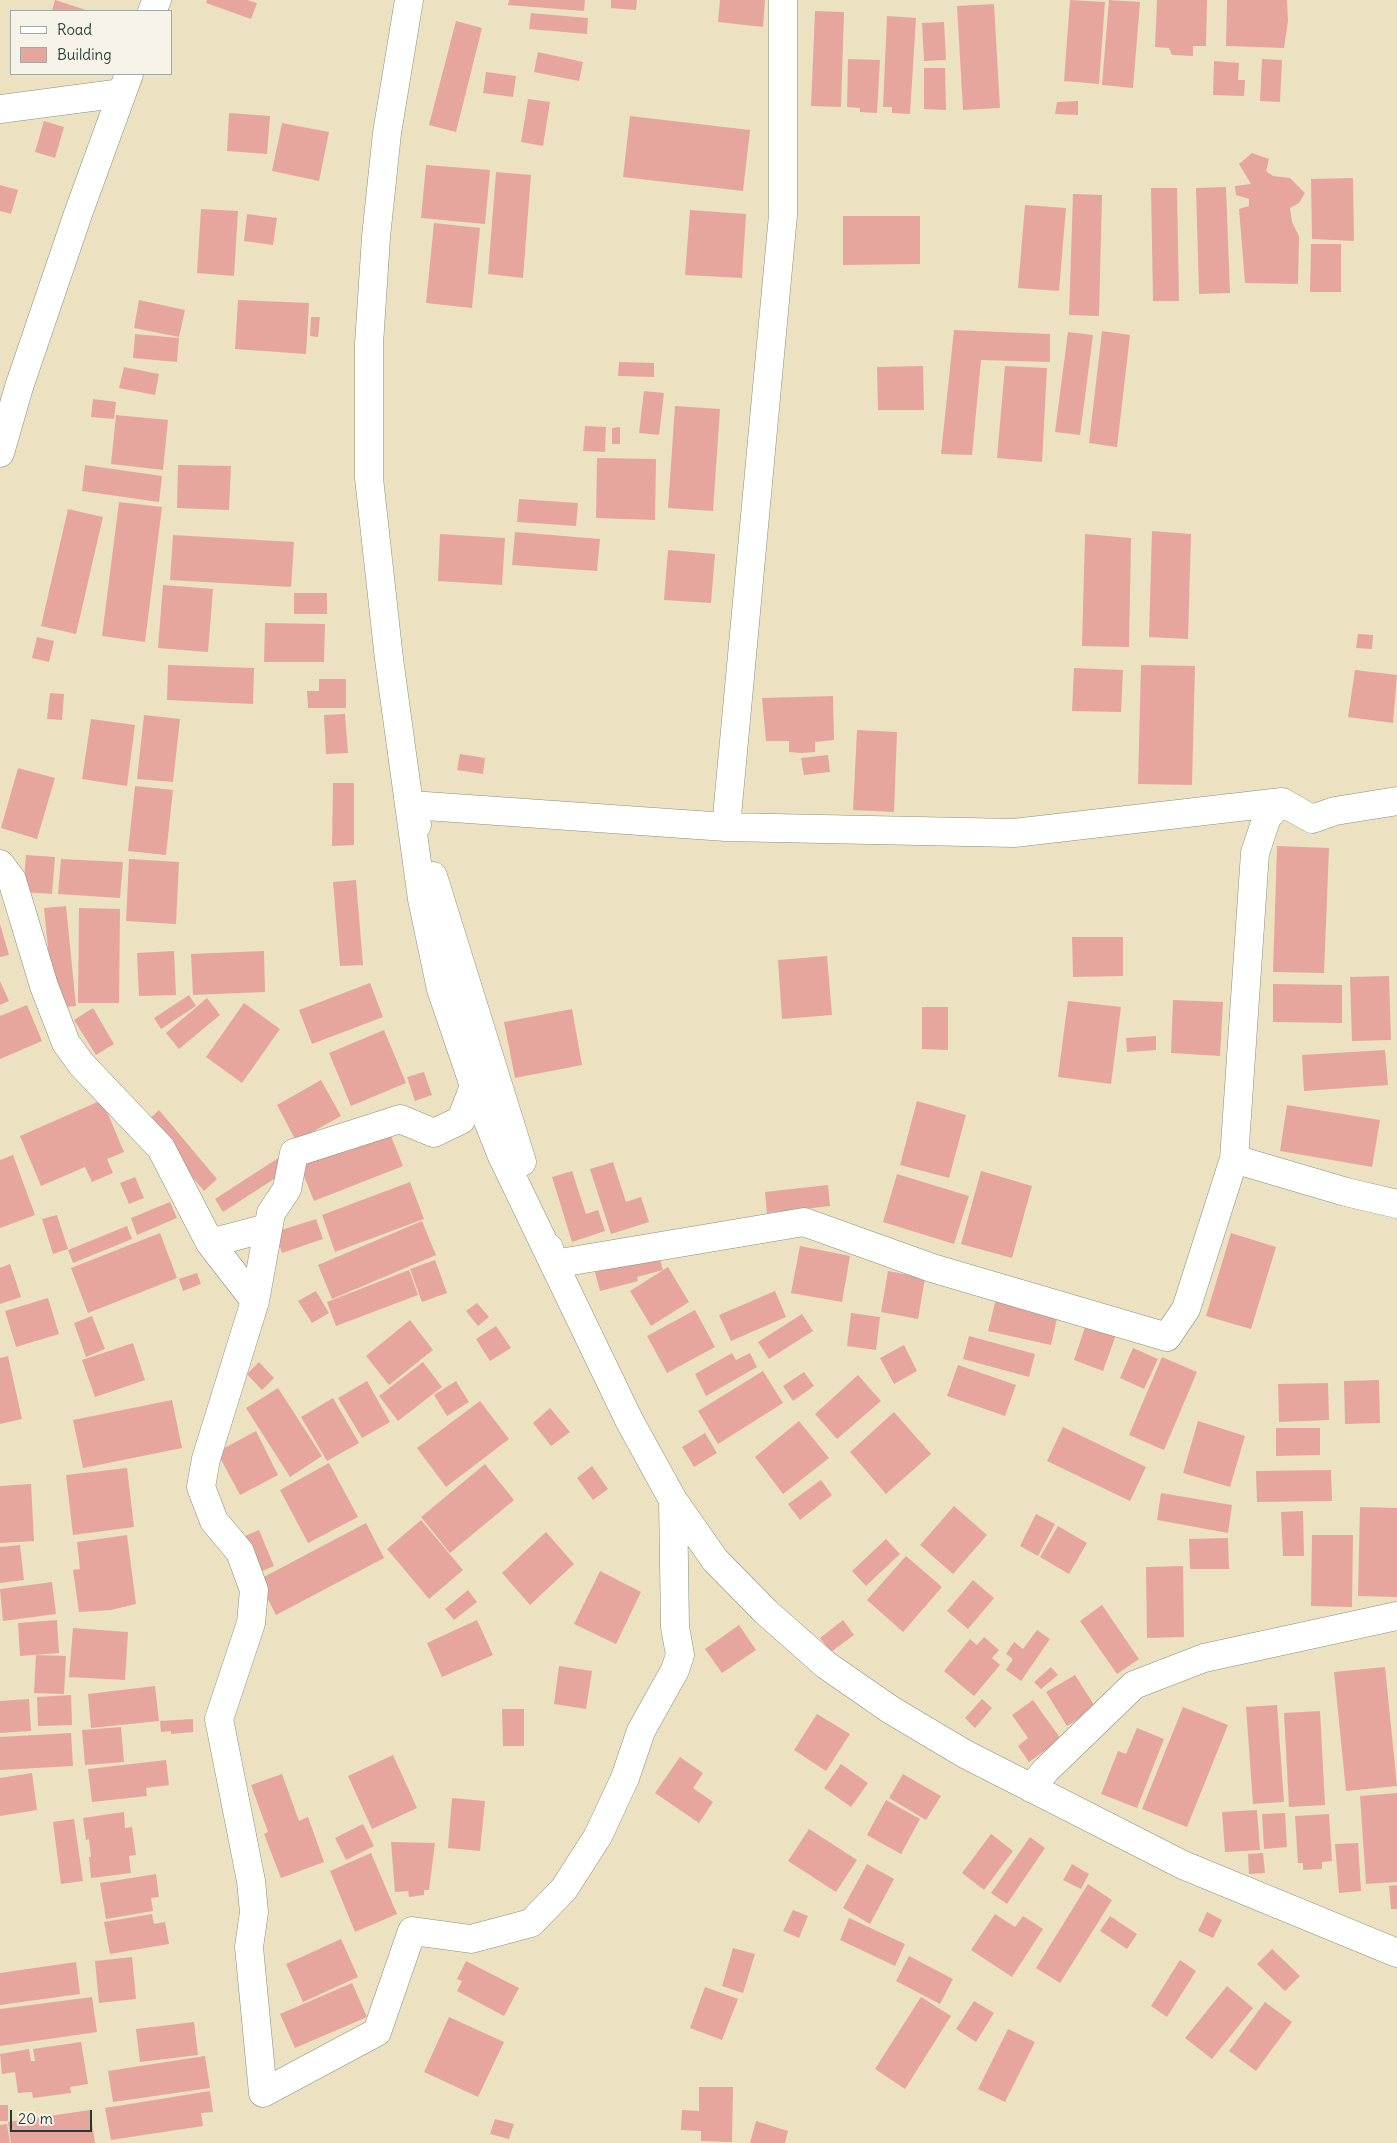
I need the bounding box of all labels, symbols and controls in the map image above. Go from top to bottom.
legend [10,10,172,75]
text: Road [57,20,92,39]
text: Building [57,45,112,64]
scale bar [12,2100,95,2132]
text: 20 m [18,2109,53,2128]

